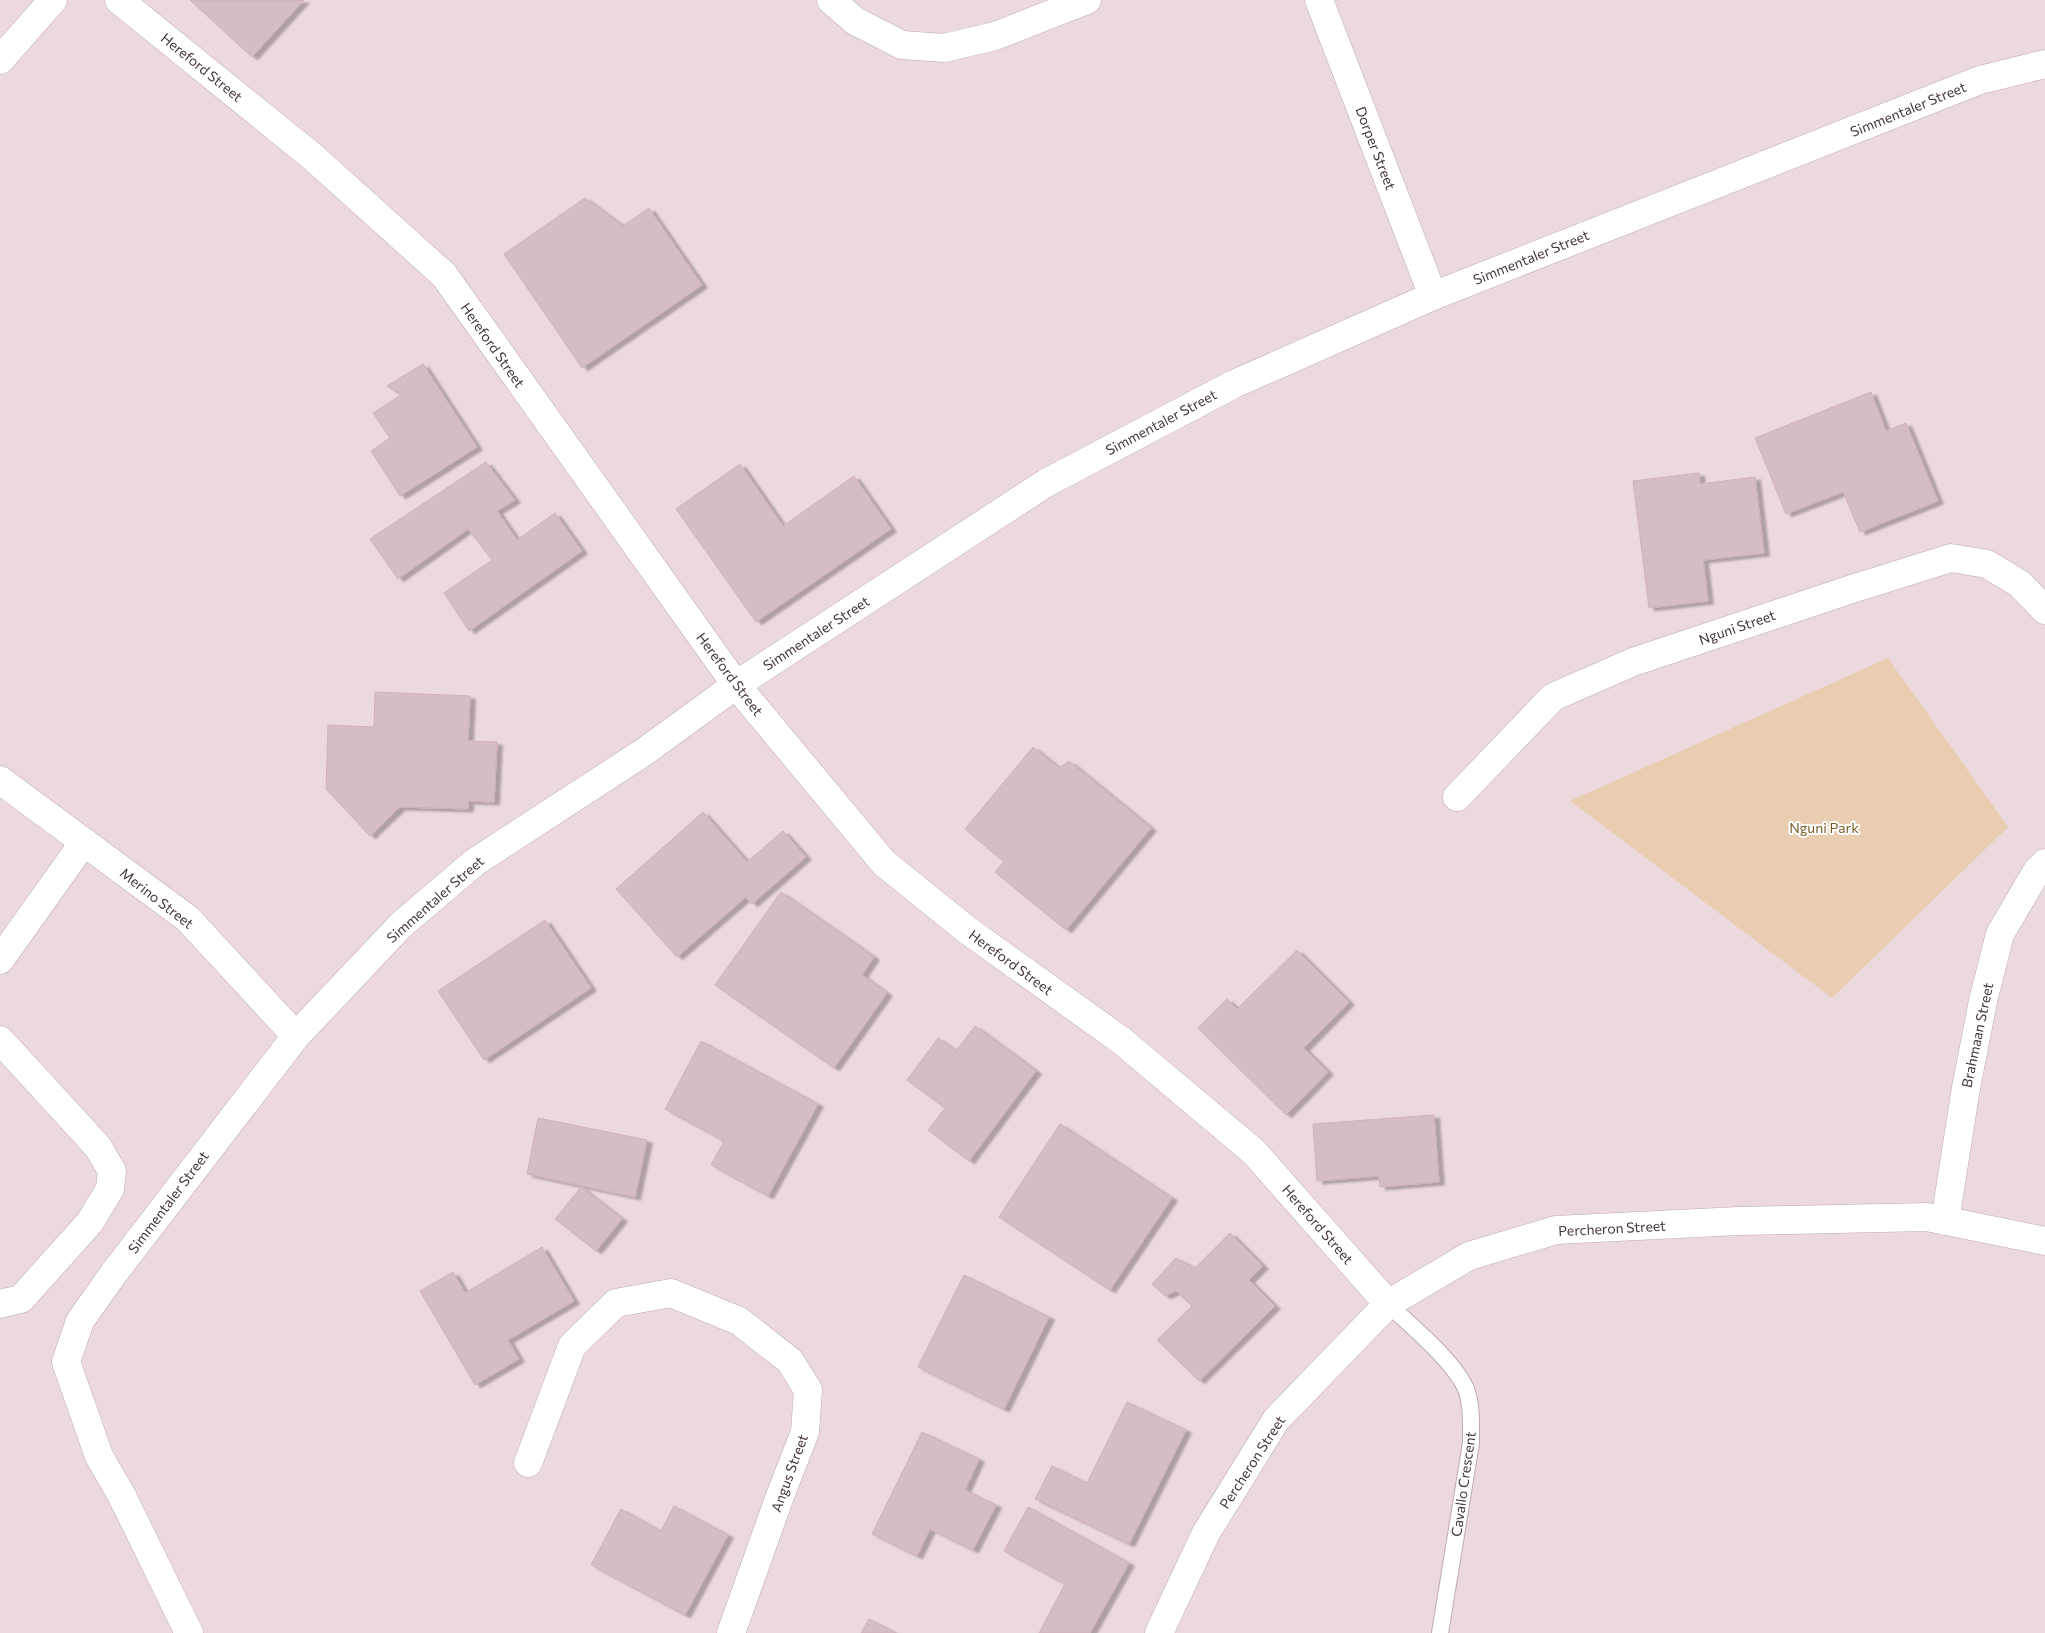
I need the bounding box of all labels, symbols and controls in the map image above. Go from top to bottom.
street label: Hereford Street [158,29,246,105]
street label: Simmentaler Street [1848,78,1969,140]
street label: Dorper Street [1352,104,1400,192]
street label: Simmentaler Street [1471,226,1592,288]
street label: Hereford Street [457,299,529,391]
street label: Simmentaler Street [1102,385,1220,458]
street label: Simmentaler Street [760,592,873,674]
street label: Nguni Street [1696,606,1778,648]
street label: Hereford Street [693,629,767,719]
park label: Nguni Park [1789,819,1859,836]
street label: Simmentaler Street [383,852,487,946]
street label: Merino Street [117,864,197,932]
street label: Hereford Street [966,926,1057,998]
street label: Brahmaan Street [1958,981,1996,1089]
street label: Simmentaler Street [124,1147,212,1256]
street label: Hereford Street [1279,1181,1357,1267]
street label: Percheron Street [1558,1217,1666,1239]
street label: Percheron Street [1216,1412,1289,1512]
street label: Cavallo Crescent [1447,1430,1479,1538]
street label: Angus Street [767,1431,811,1514]

